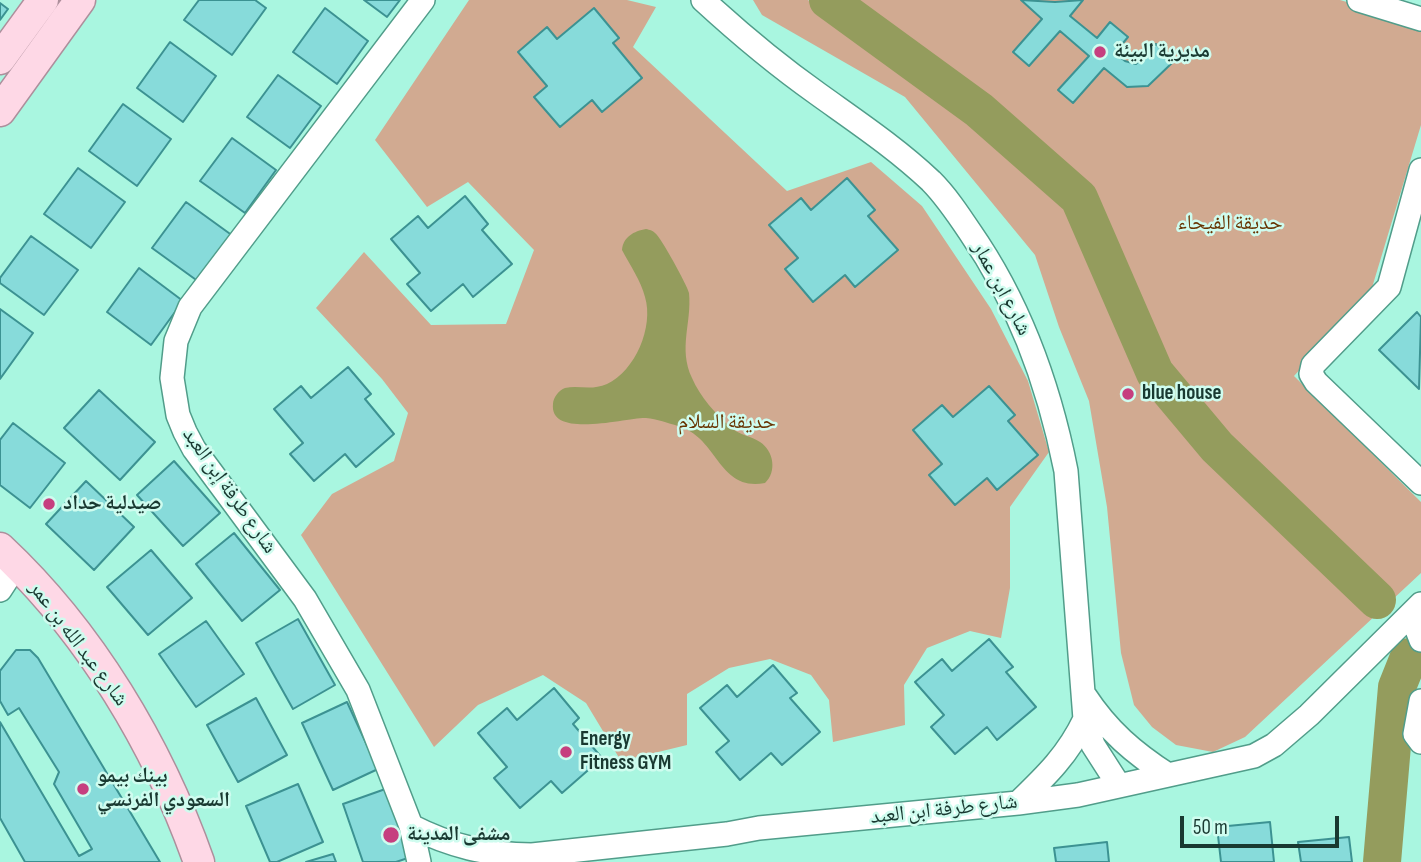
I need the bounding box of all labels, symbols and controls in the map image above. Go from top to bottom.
place label: مديرية البيئة [1114,39,1210,65]
marker: مديرية البيئة [1092,44,1108,60]
park label: حديقة الفيحاء [1177,211,1283,237]
street label: شارع ابن عمار [966,238,1036,340]
place label: blue house [1142,381,1222,407]
marker: blue house [1120,386,1136,402]
park label: حديقة السلام [678,410,776,436]
street label: شارع طرفة إبن العبد [176,423,282,559]
place label: صيدلية حداد [63,491,162,517]
marker: صيدلية حداد [41,496,57,512]
street label: شارع عبد الله بن عمر [23,577,133,711]
place label: Energy Fitness GYM [580,727,671,777]
marker: Energy Fitness GYM [558,744,574,760]
place label: بينك بيمو السعودي الفرنسي [97,764,230,814]
marker: بينك بيمو السعودي الفرنسي [75,781,91,797]
street label: شارع طرفة ابن العبد [869,790,1019,830]
scale bar [1183,802,1342,846]
text: 50 m [1193,815,1228,840]
place label: مشفى المدينة [407,822,510,848]
marker: مشفى المدينة [381,825,401,845]

